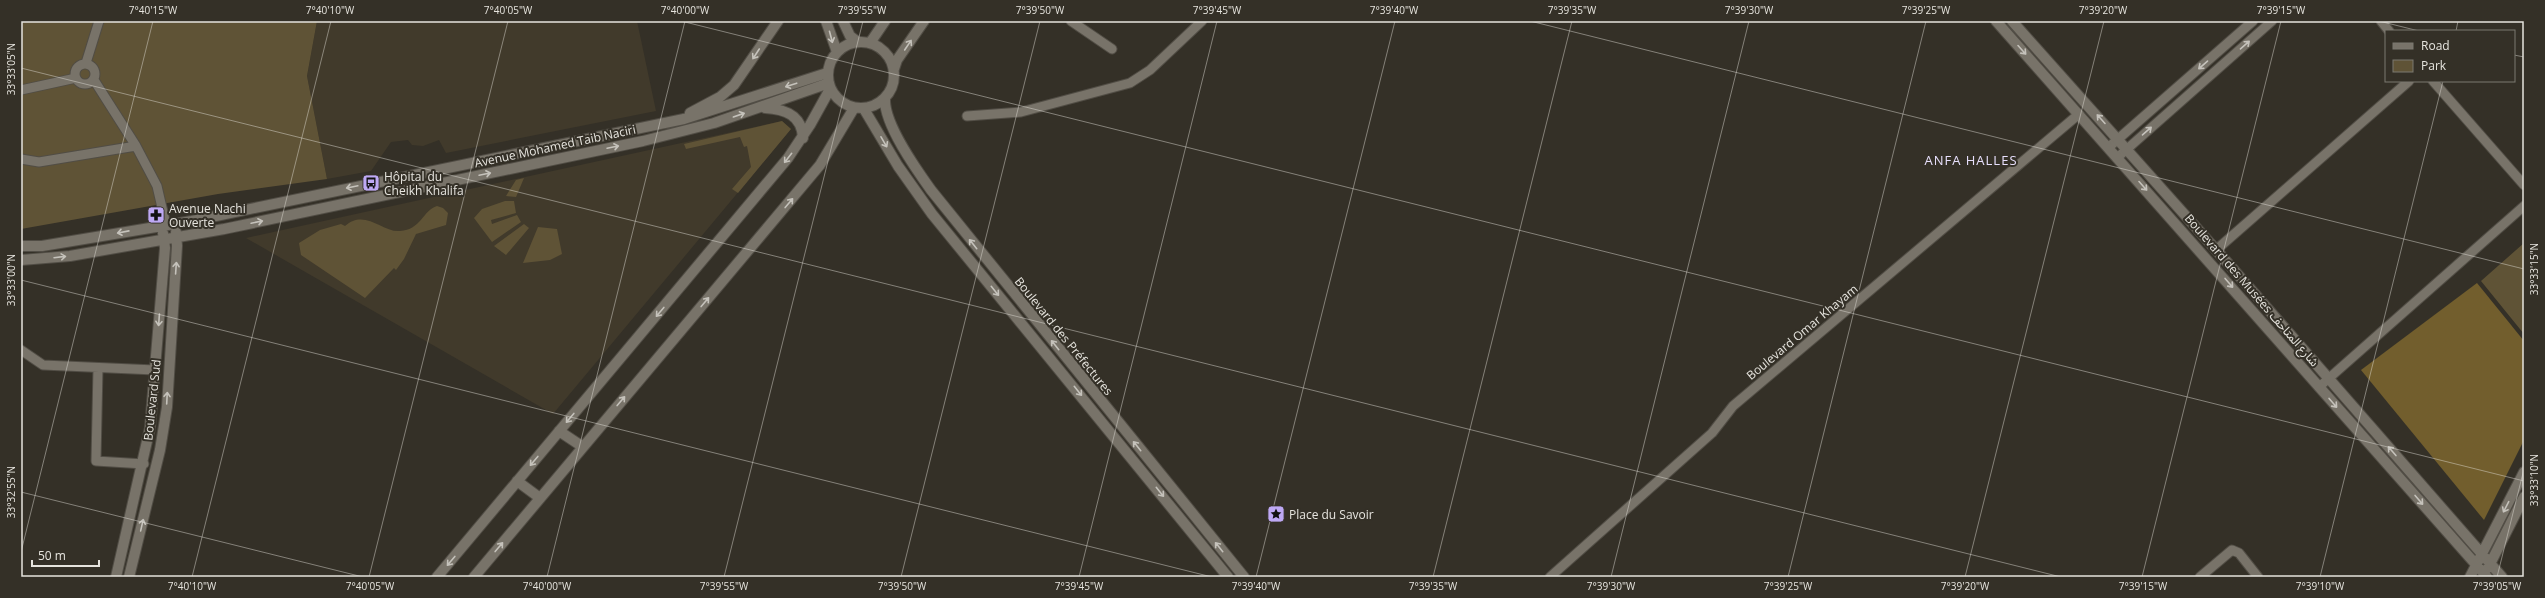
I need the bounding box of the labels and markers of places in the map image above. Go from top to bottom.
place label: Hôpital du Cheikh Khalifa [384,168,464,199]
bus stop icon: Hôpital du Cheikh Khalifa [361,173,381,193]
place label: Avenue Nachi Ouverte [169,200,246,231]
pharmacy icon: Avenue Nachi Ouverte [146,205,166,225]
place icon: Place du Savoir [1266,504,1286,524]
place label: Place du Savoir [1289,506,1374,523]

